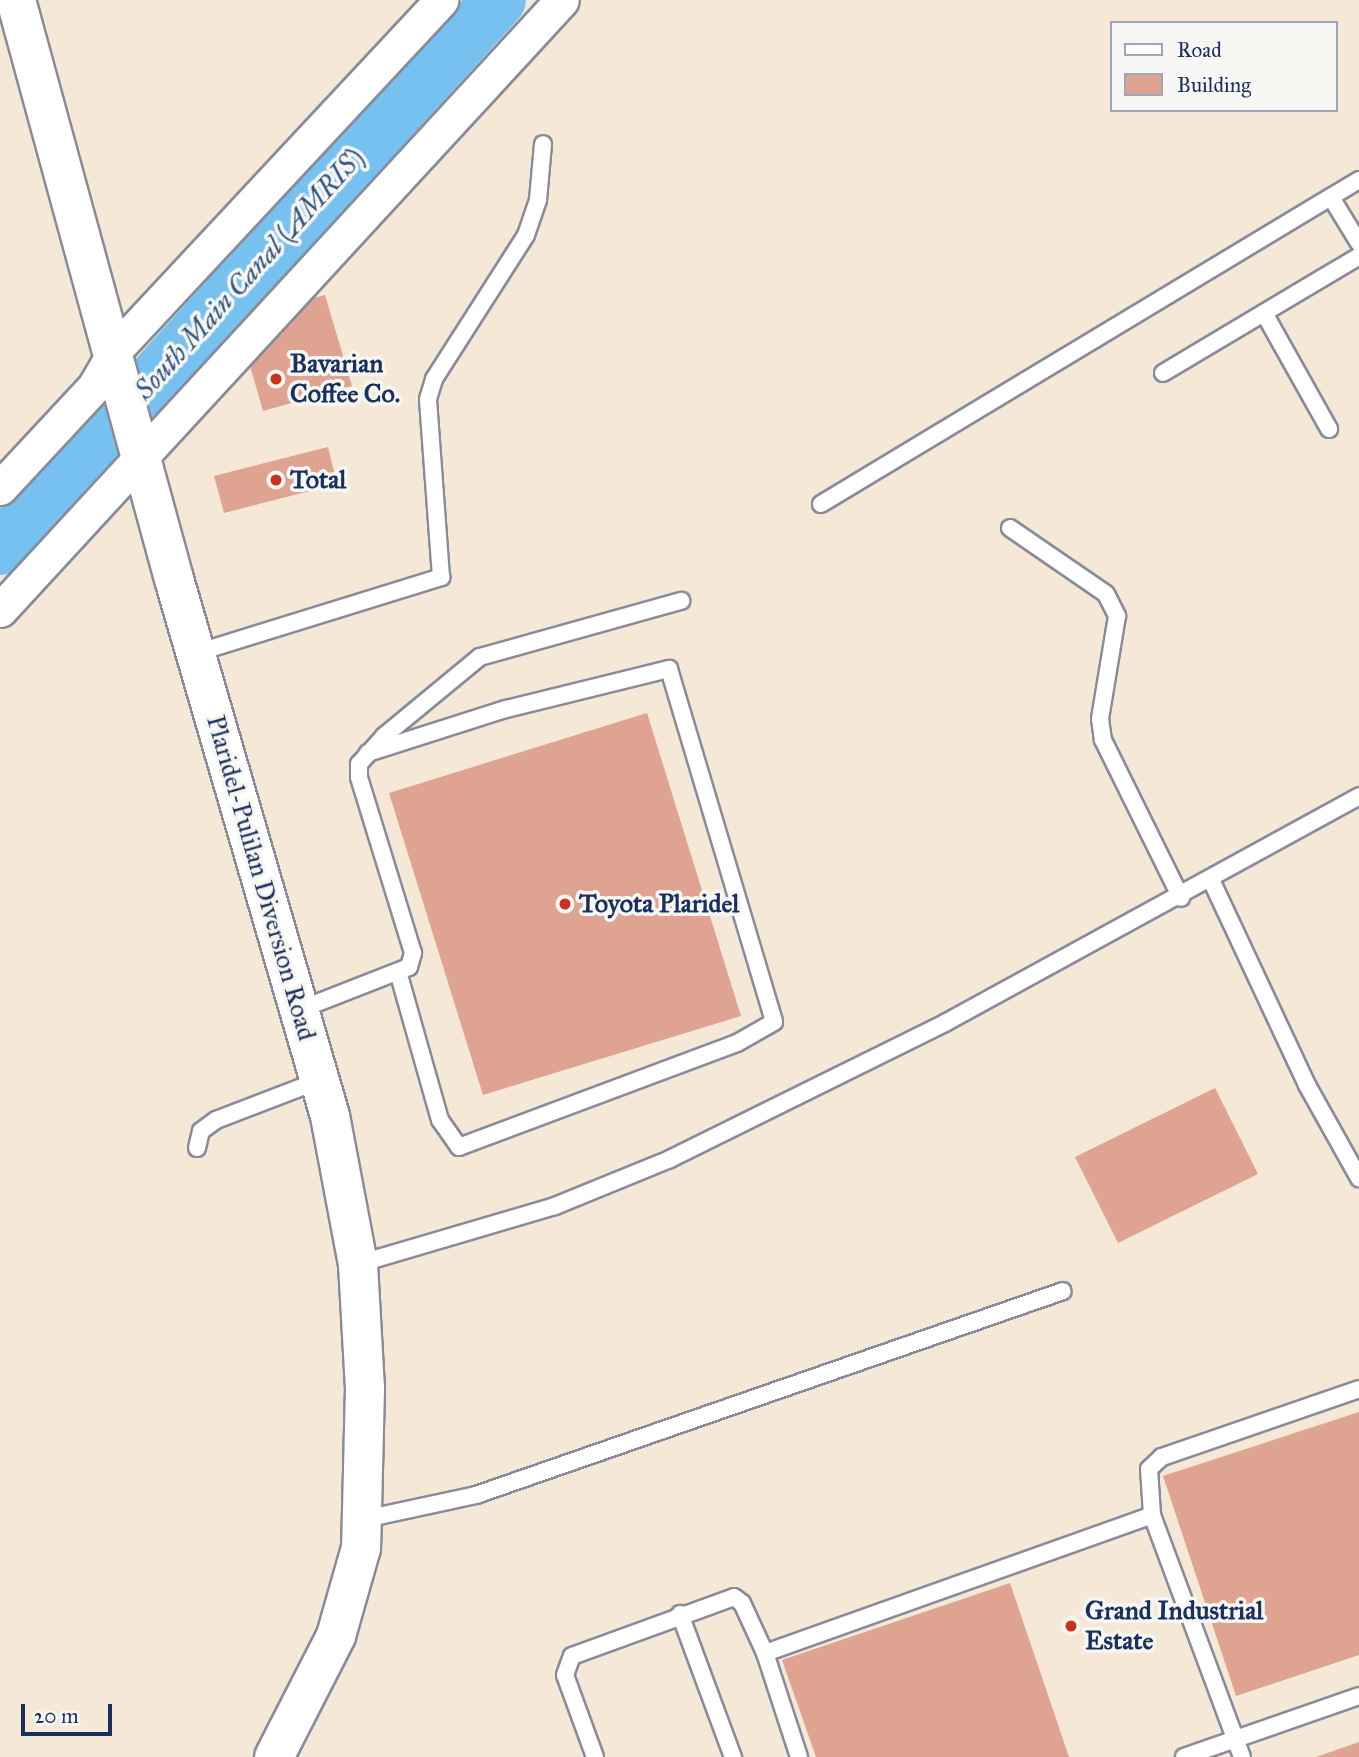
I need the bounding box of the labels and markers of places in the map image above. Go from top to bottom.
place label: Bavarian Coffee Co. [290,348,400,410]
marker: Bavarian Coffee Co. [268,371,284,387]
place label: Total [290,464,346,496]
marker: Total [268,472,284,488]
place label: Toyota Plaridel [579,888,739,920]
marker: Toyota Plaridel [557,896,573,912]
place label: Grand Industrial Estate [1085,1595,1263,1656]
marker: Grand Industrial Estate [1063,1618,1079,1634]

